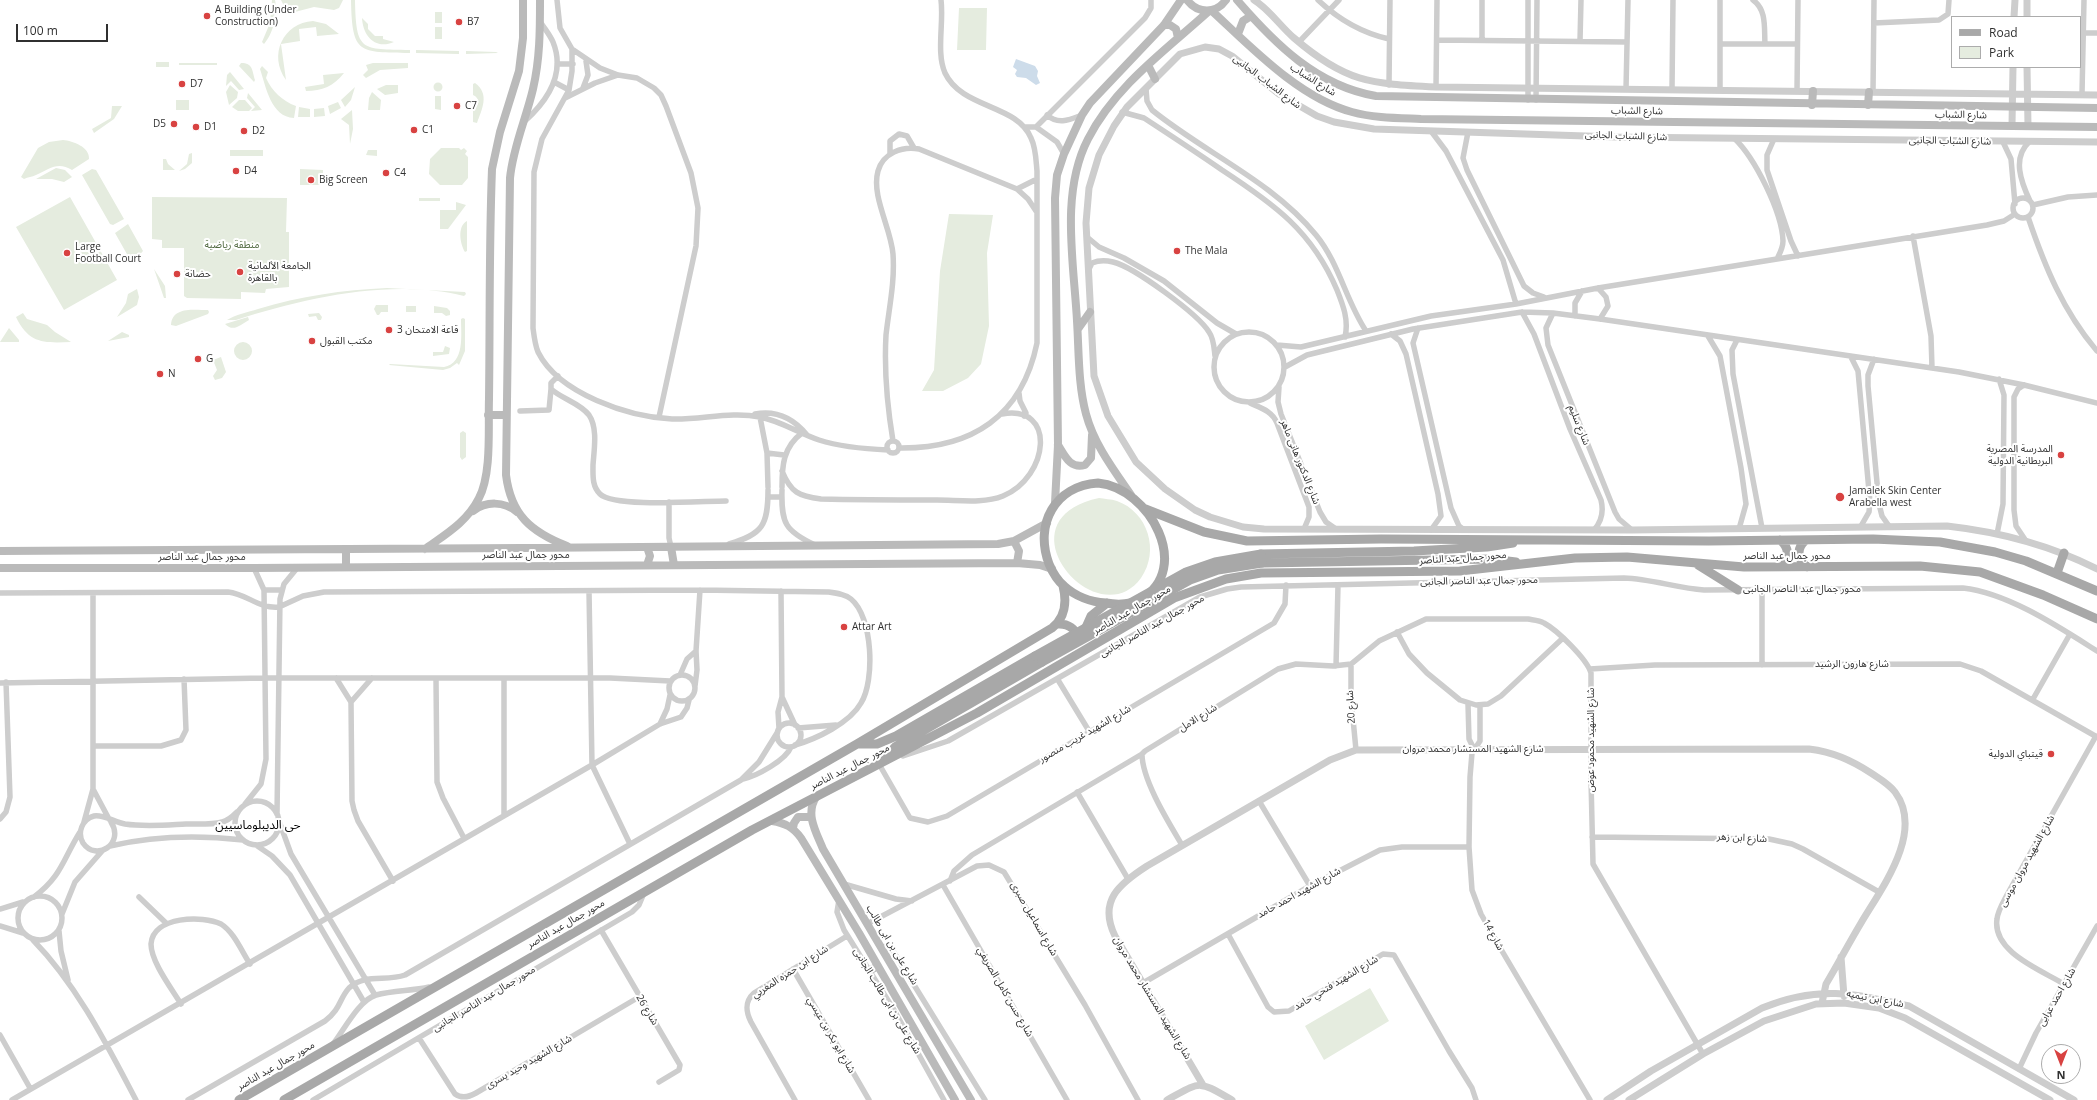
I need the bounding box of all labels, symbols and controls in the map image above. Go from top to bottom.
place label: A Building (Under Construction) [215,4,297,28]
marker: A Building (Under Construction) [202,11,212,21]
scale bar [18,16,110,42]
place label: B7 [467,16,479,28]
legend [1951,16,2081,68]
marker: B7 [454,17,464,27]
text: 100 m [23,22,58,39]
text: Road [1989,24,2018,41]
text: Park [1989,44,2014,61]
street label: شارع الشباب الجانبى [1231,52,1303,112]
street label: شارع الشباب [1288,61,1338,99]
place label: D7 [190,78,203,90]
marker: D7 [177,79,187,89]
place label: C7 [465,100,477,112]
marker: C7 [452,101,462,111]
street label: شارع الشباب [1611,105,1663,117]
street label: شارع الشباب [1935,109,1987,121]
place label: D5 [153,118,166,130]
marker: D5 [169,119,179,129]
place label: D1 [204,121,217,133]
marker: D1 [191,122,201,132]
place label: C1 [422,124,434,136]
place label: D2 [252,125,265,137]
marker: C1 [409,125,419,135]
marker: D2 [239,126,249,136]
street label: شارع الشباب الجانبى [1585,129,1667,143]
street label: شارع الشباب الجانبى [1909,134,1991,148]
place label: D4 [244,165,257,177]
marker: D4 [231,166,241,176]
place label: C4 [394,167,406,179]
marker: C4 [381,168,391,178]
place label: Big Screen [319,174,368,186]
marker: Big Screen [306,175,316,185]
park label: منطقة رياضية [204,239,260,251]
place label: Large Football Court [75,241,141,264]
place label: The Mala [1185,245,1227,257]
marker: The Mala [1172,246,1182,256]
marker: Large Football Court [62,248,72,258]
place label: الجامعة الألمانية بالقاهرة [248,260,311,284]
marker: الجامعة الألمانية بالقاهرة [235,267,245,277]
place label: حضانة [185,268,211,280]
marker: حضانة [172,269,182,279]
place label: قاعة الامتحان 3 [397,324,458,336]
marker: قاعة الامتحان 3 [384,325,394,335]
place label: مكتب القبول [320,335,373,347]
marker: مكتب القبول [307,336,317,346]
place label: G [206,353,213,365]
marker: G [193,354,203,364]
place label: N [168,368,176,380]
marker: N [155,369,165,379]
street label: شارع سليم [1566,403,1592,447]
street label: شارع الدكتور هانى ماهر [1278,418,1322,506]
place label: المدرسة المصرية البريطانية الدولية [1986,443,2053,466]
marker: المدرسة المصرية البريطانية الدولية [2056,450,2066,460]
place label: Jamalek Skin Center Arabella west [1849,485,1941,508]
marker: Jamalek Skin Center Arabella west [1834,491,1846,503]
street label: محور جمال عبد الناصر [482,549,570,561]
street label: محور جمال عبد الناصر [1419,549,1507,567]
street label: محور جمال عبد الناصر [1743,550,1831,562]
street label: محور جمال عبد الناصر [158,551,246,563]
street label: محور جمال عبد الناصر الجانبى [1420,574,1538,588]
street label: محور جمال عبد الناصر [1091,583,1173,637]
street label: محور جمال عبد الناصر الجانبى [1743,583,1861,595]
street label: محور جمال عبد الناصر الجانبى [1098,592,1206,660]
place label: Attar Art [852,621,892,633]
marker: Attar Art [839,622,849,632]
street label: شارع هارون الرشيد [1815,658,1889,670]
street label: شارع الشهيد محمود عوض [1585,688,1597,792]
street label: شارع 20 [1344,690,1358,724]
street label: شارع الامل [1177,702,1219,734]
street label: شارع الشهيد غريب منصور [1037,703,1133,765]
street label: محور جمال عبد الناصر [808,742,892,792]
street label: شارع الشهيد المستشار محمد مروان [1402,743,1544,755]
place label: قيتباي الدولية [1989,748,2043,760]
marker: قيتباي الدولية [2046,749,2056,759]
street label: شارع الشهيد مروان موسى [1997,813,2057,909]
district label: حى الديبلوماسيين [215,819,301,833]
street label: شارع ابن زهر [1717,831,1767,845]
street label: شارع الشهيد احمد حامد [1255,865,1343,921]
street label: شارع اسماعيل صبرى [1008,880,1060,958]
street label: محور جمال عبد الناصر [525,897,607,951]
street label: شارع على بن ابى طالب [863,903,921,987]
street label: شارع 14 [1480,917,1506,953]
street label: شارع الشهيد المستشار محمد مروان [1111,934,1193,1062]
street label: شارع ابن حمزه المغربي [750,943,830,1001]
street label: شارع حسن كامل الصريفي [974,945,1036,1039]
street label: شارع على بن ابى طالب الجانبى [851,946,923,1056]
street label: شارع الشهيد فتحي حامد [1292,953,1380,1013]
street label: محور جمال عبد الناصر الجانبى [430,964,538,1034]
street label: شارع احمد عرابى [2035,966,2079,1028]
street label: شارع ابن تيميه [1845,988,1905,1010]
street label: شارع 26 [633,993,661,1027]
street label: شارع ابو بكر بن عيسي [804,995,858,1075]
street label: شارع الشهيد وحيد يسرى [484,1032,574,1092]
street label: محور جمال عبد الناصر [235,1039,317,1093]
north arrow [2041,1044,2081,1084]
text: N [2057,1068,2065,1083]

